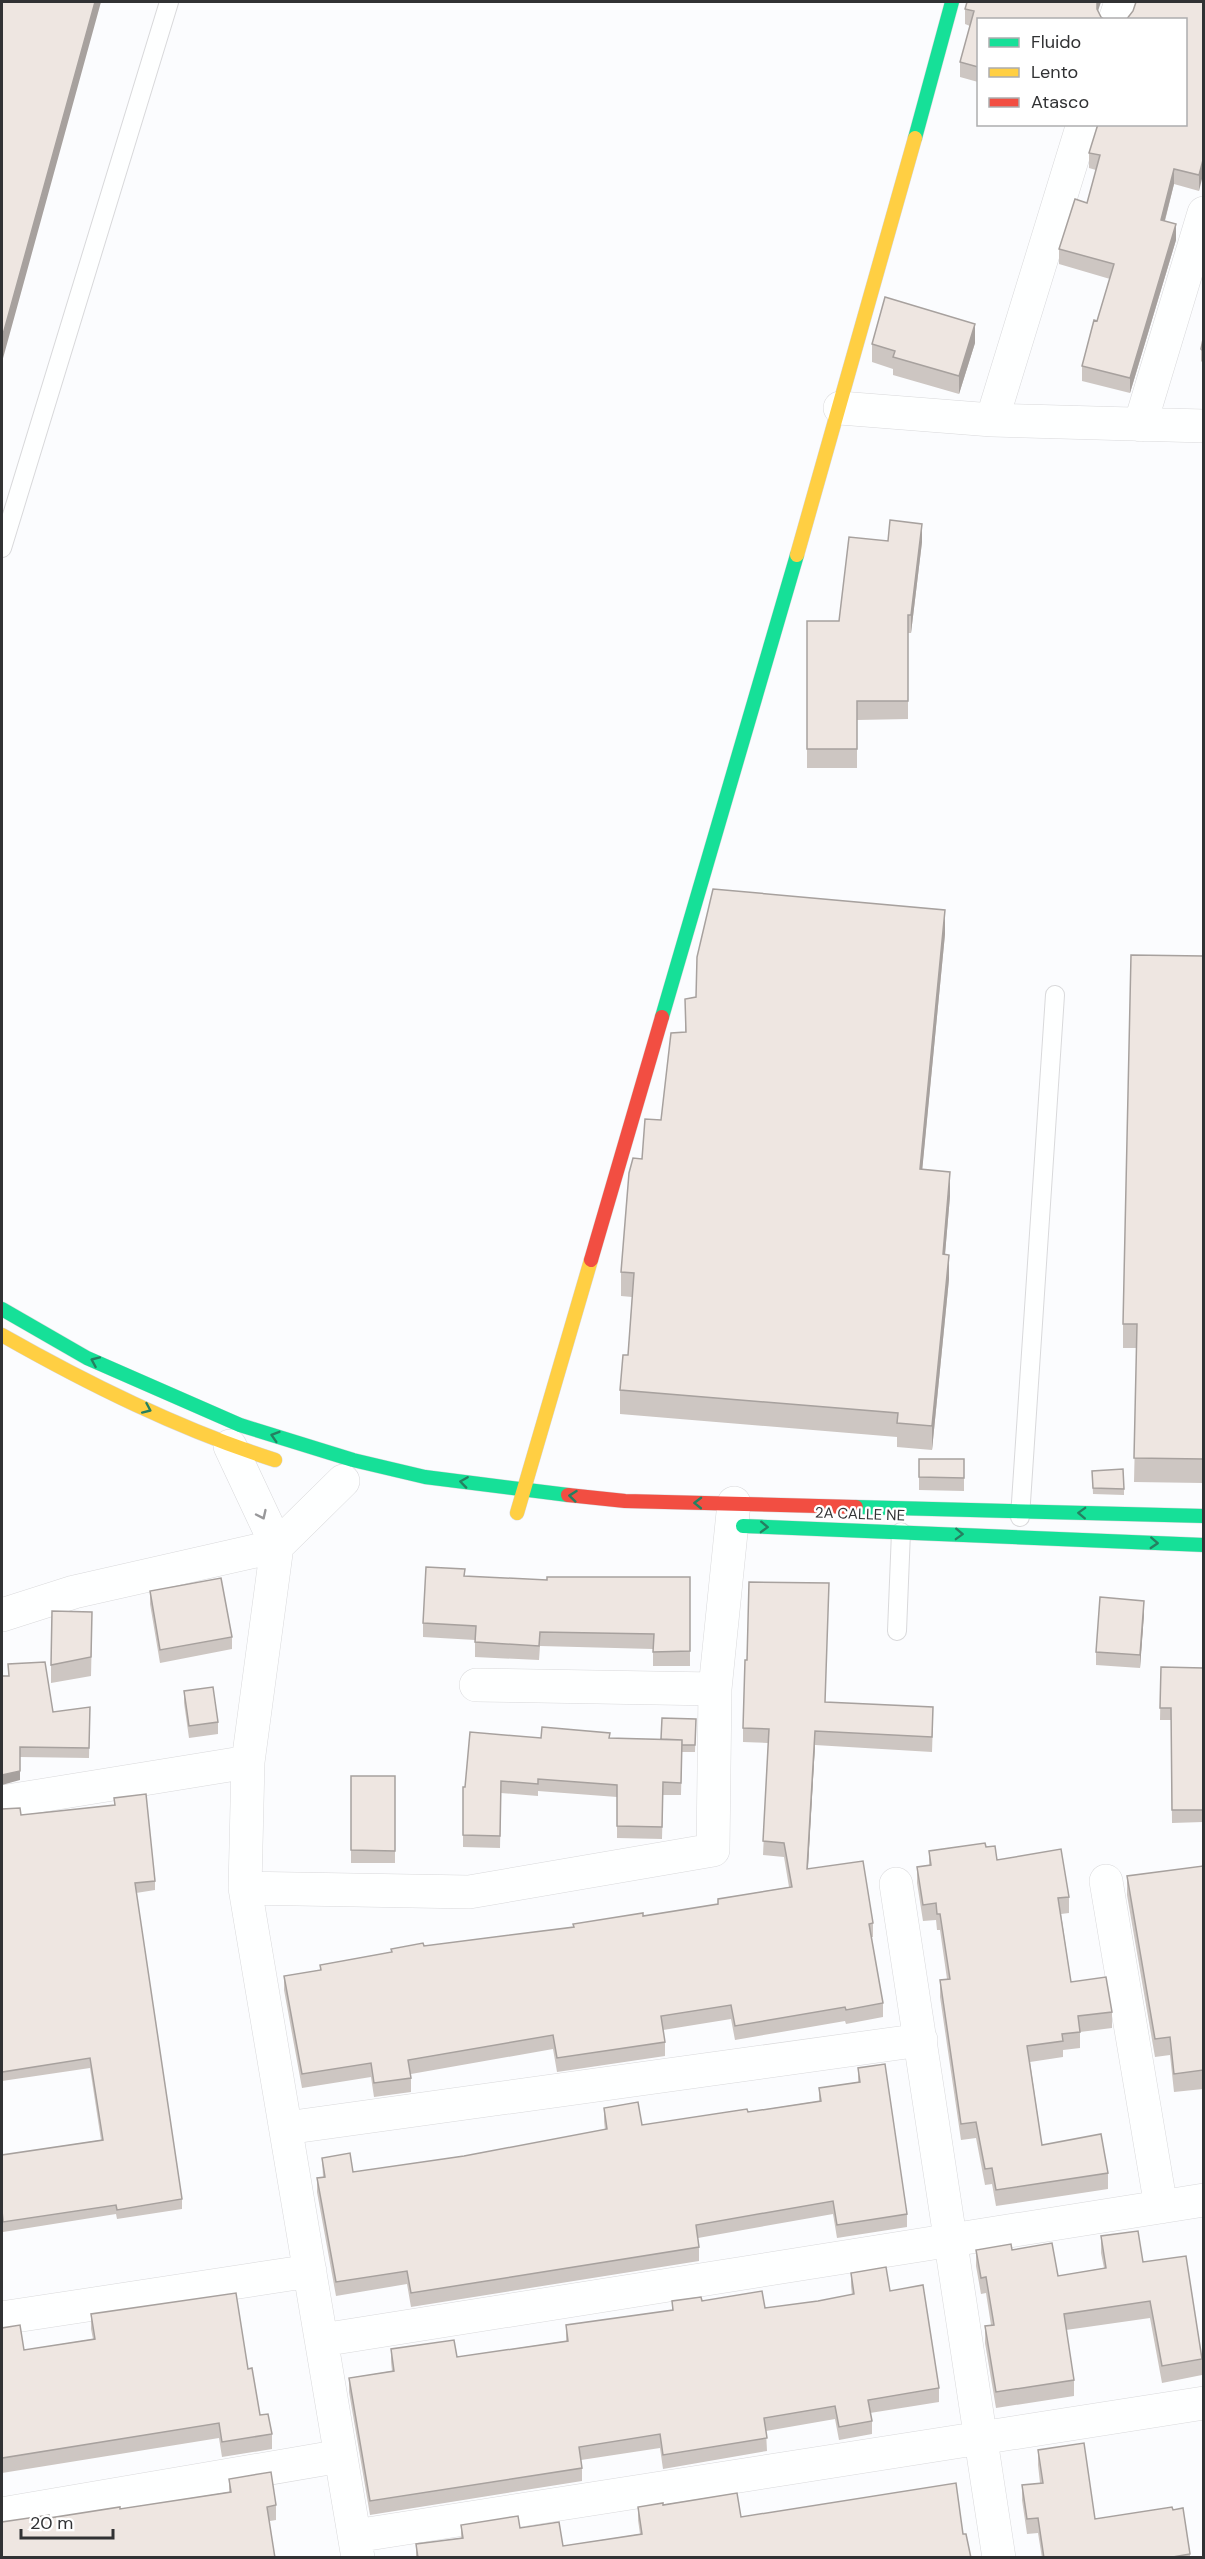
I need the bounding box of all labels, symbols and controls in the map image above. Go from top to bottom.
legend [977,18,1187,126]
text: Fluido [1031,30,1081,54]
text: Lento [1031,60,1078,84]
text: Atasco [1031,90,1089,114]
one-way arrow [90,1356,101,1368]
one-way arrow [141,1402,152,1414]
one-way arrow [270,1431,281,1443]
one-way arrow [459,1477,468,1489]
one-way arrow [569,1490,578,1503]
one-way arrow [694,1496,703,1509]
street label: 2A CALLE NE [815,1502,905,1526]
one-way arrow [1078,1507,1087,1519]
one-way arrow [255,1509,267,1520]
one-way arrow [760,1521,769,1533]
one-way arrow [955,1528,964,1541]
one-way arrow [1150,1536,1159,1549]
scale bar [21,2502,112,2540]
text: 20 m [30,2511,73,2535]

